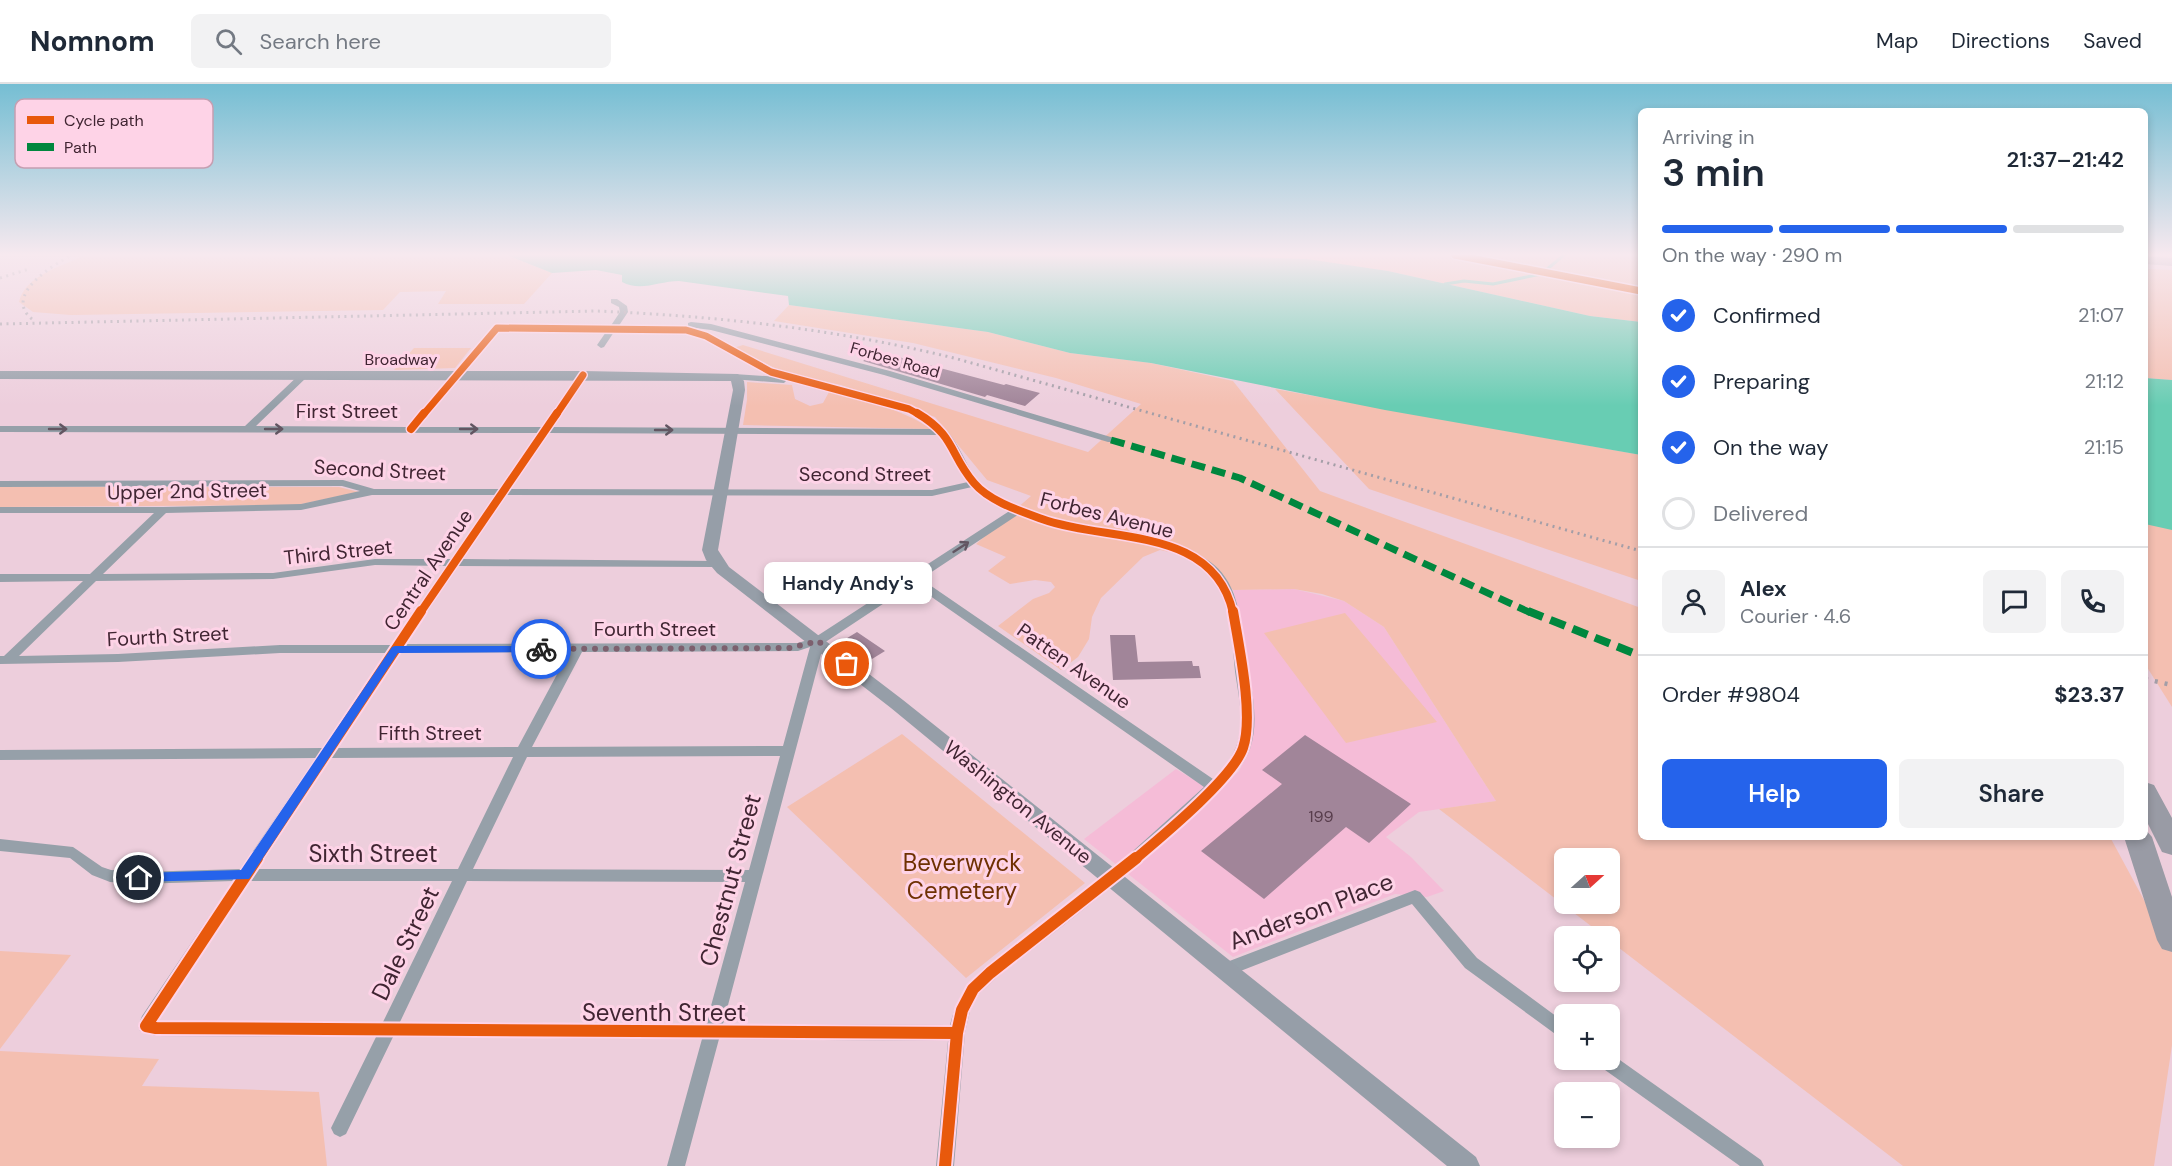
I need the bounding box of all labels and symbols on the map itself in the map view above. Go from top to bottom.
legend [15,99,213,168]
text: Cycle path [64,110,144,131]
text: Path [64,137,97,158]
street label: Forbes Road [848,337,942,383]
street label: Broadway [365,349,437,370]
street label: First Street [296,398,398,424]
one-way arrow [48,423,68,435]
one-way arrow [264,423,284,435]
one-way arrow [459,423,479,435]
one-way arrow [654,424,674,436]
street label: Second Street [313,454,447,486]
street label: Second Street [799,461,931,487]
street label: Upper 2nd Street [107,477,267,505]
street label: Forbes Avenue [1038,486,1176,544]
street label: Central Avenue [378,504,478,636]
street label: Third Street [282,533,394,571]
one-way arrow [952,540,969,552]
callout: Handy Andy's [763,562,931,604]
street label: Fourth Street [594,616,716,642]
street label: Patten Avenue [1012,617,1136,715]
courier [511,619,571,679]
street label: Fourth Street [106,620,230,652]
pin [821,638,872,689]
street label: Fifth Street [378,720,482,746]
street label: Washington Avenue [939,734,1097,870]
street label: Chestnut Street [692,791,768,969]
house number: 199 [1308,806,1334,827]
street label: Sixth Street [308,838,438,869]
park label: Beverwyck Cemetery [903,847,1021,906]
north arrow [1554,848,1620,914]
pin [113,852,164,903]
street label: Anderson Place [1225,865,1397,957]
street label: Dale Street [364,881,446,1005]
street label: Seventh Street [582,997,746,1028]

